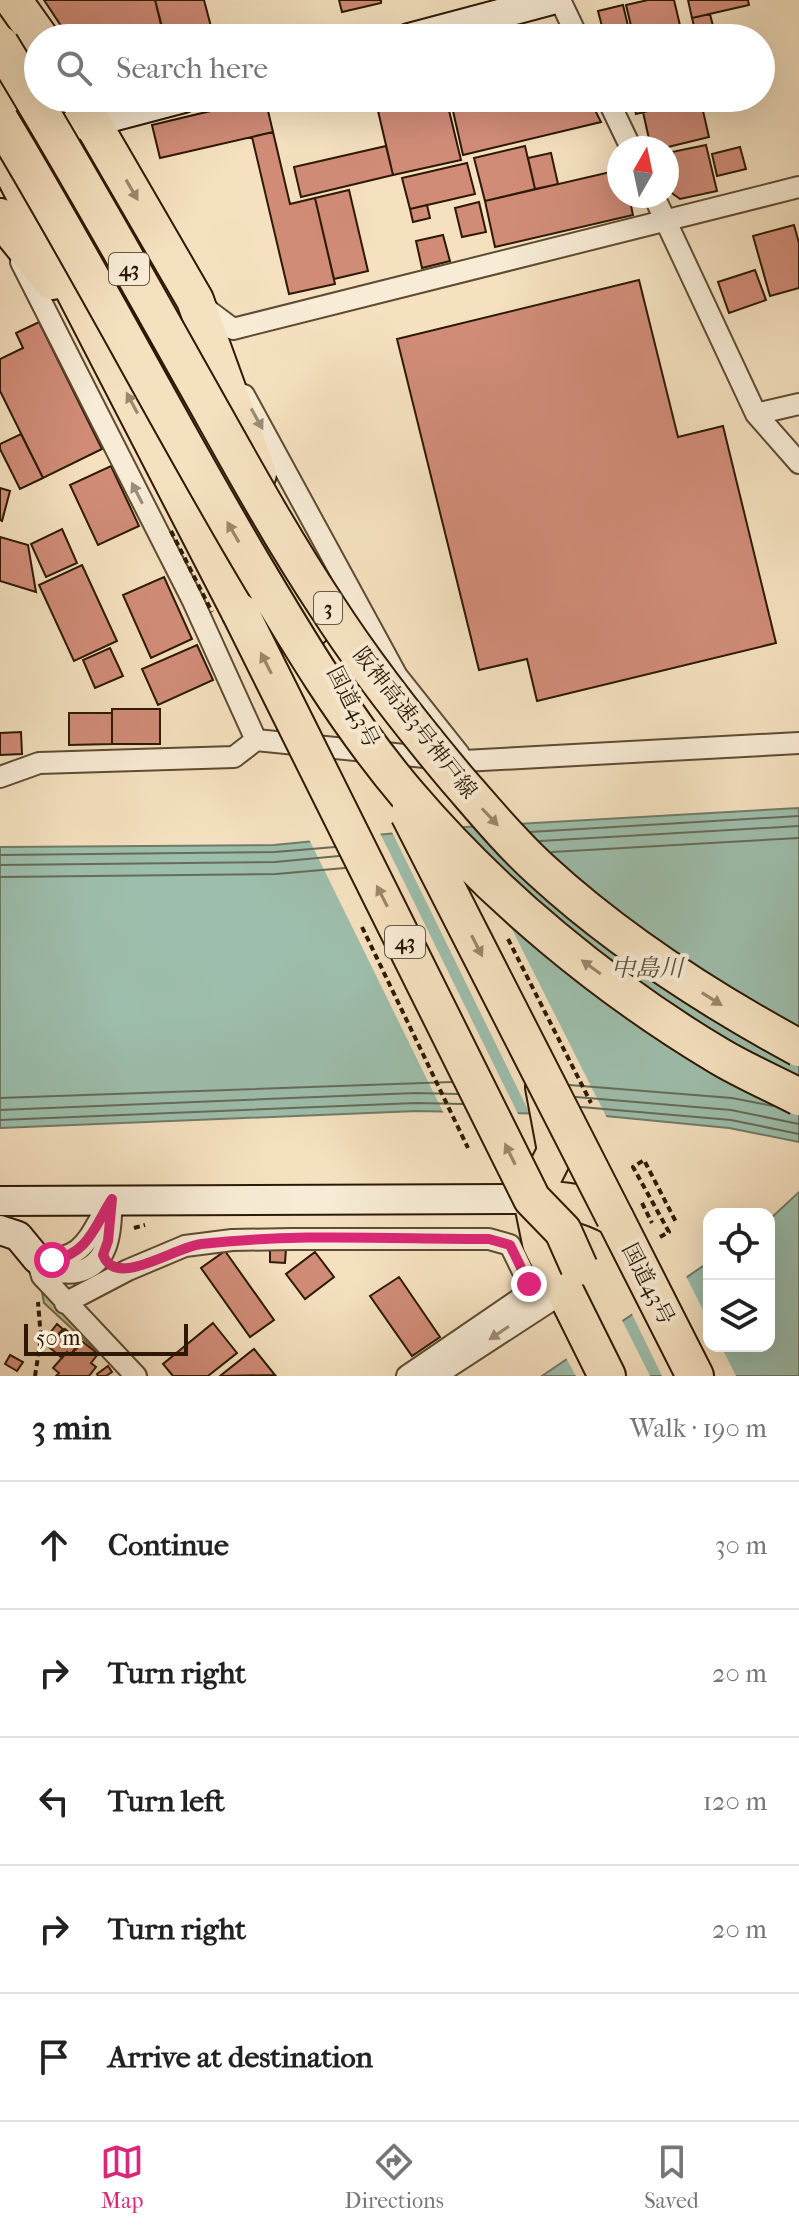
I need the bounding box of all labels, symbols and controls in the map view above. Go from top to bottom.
search box [24,24,775,112]
icon: search [52,46,96,90]
text: Search here [116,51,268,86]
north arrow [607,136,679,208]
one-way arrow [125,179,139,201]
road number: 43 [109,253,149,285]
one-way arrow [125,392,139,414]
one-way arrow [251,407,264,430]
one-way arrow [131,481,144,504]
one-way arrow [226,520,240,543]
road number: 3 [314,592,342,624]
street label: 阪神高速3号神戸線 [348,642,482,804]
one-way arrow [259,652,272,675]
street label: 国道43号 [321,662,385,752]
one-way arrow [481,807,499,826]
one-way arrow [375,884,389,907]
road number: 43 [385,926,425,958]
one-way arrow [470,934,483,957]
water label: 中島川 [611,954,686,982]
one-way arrow [580,960,601,976]
one-way arrow [702,991,723,1006]
one-way arrow [503,1142,517,1165]
map controls [703,1208,775,1352]
button: locate [703,1208,775,1280]
street label: 国道43号 [616,1239,680,1329]
route start [34,1242,70,1278]
route end [511,1266,547,1302]
button: layers [703,1280,775,1352]
scale bar [24,1320,188,1356]
text: 50 m [36,1325,81,1351]
one-way arrow [489,1326,510,1341]
text: 3 min [32,1408,111,1448]
text: Walk · 190 m [630,1413,767,1444]
icon: ahead [32,1523,76,1567]
text: Continue [108,1528,229,1563]
text: 30 m [715,1530,767,1561]
icon: right [32,1651,76,1695]
text: Turn right [108,1656,246,1691]
text: 20 m [712,1658,767,1689]
icon: left [32,1779,76,1823]
text: Turn left [108,1784,225,1819]
text: 120 m [703,1786,767,1817]
icon: right [32,1907,76,1951]
text: Turn right [108,1912,246,1947]
text: 20 m [712,1914,767,1945]
icon: arrive [32,2035,76,2079]
text: Arrive at destination [108,2040,373,2075]
tab: Map [100,2140,144,2214]
tab: Directions [345,2140,444,2214]
tab: Saved [644,2140,699,2214]

